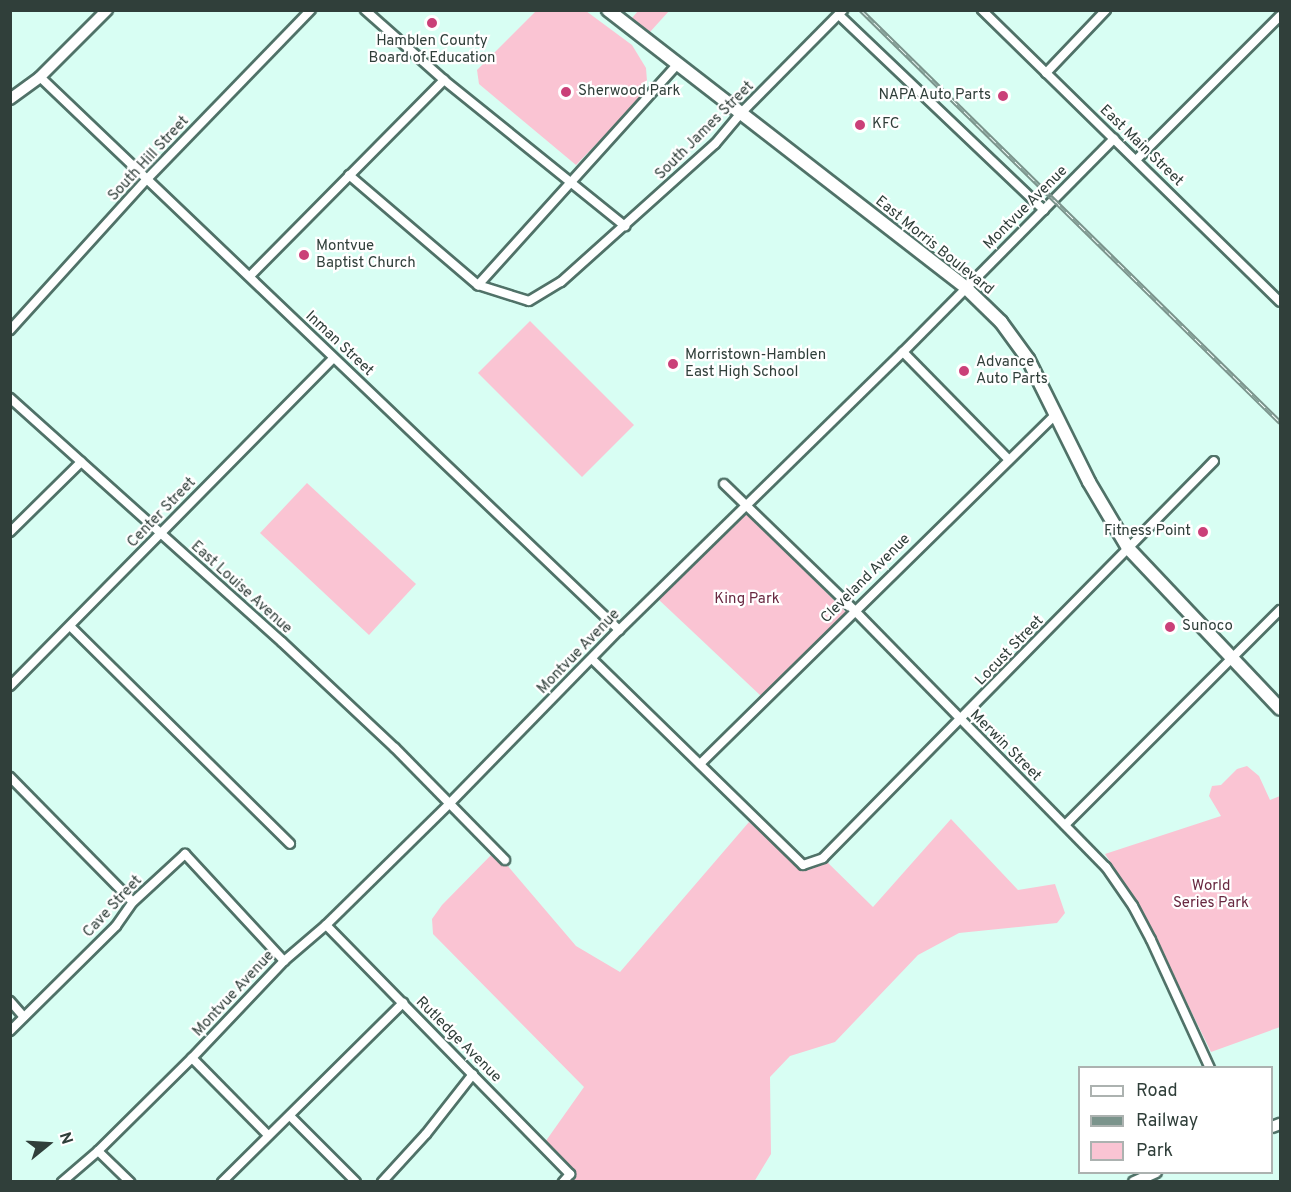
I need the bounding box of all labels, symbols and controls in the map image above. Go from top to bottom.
marker: Hamblen County Board of Education [425,16,439,30]
place label: Hamblen County Board of Education [368,32,496,67]
street label: South James Street [652,78,758,184]
place label: Sherwood Park [578,83,680,101]
marker: Sherwood Park [559,85,573,99]
place label: NAPA Auto Parts [877,87,991,105]
marker: NAPA Auto Parts [996,89,1010,103]
street label: East Main Street [1095,102,1187,190]
street label: South Hill Street [105,113,193,205]
place label: KFC [872,116,900,134]
marker: KFC [853,118,867,132]
street label: Montvue Avenue [980,162,1072,254]
street label: East Morris Boulevard [871,193,997,299]
place label: Montvue Baptist Church [316,237,416,272]
marker: Montvue Baptist Church [297,248,311,262]
street label: Inman Street [301,308,377,380]
place label: Morristown-Hamblen East High School [685,346,826,381]
place label: Advance Auto Parts [976,353,1048,388]
marker: Morristown-Hamblen East High School [666,357,680,371]
marker: Advance Auto Parts [957,364,971,378]
street label: Center Street [124,474,200,552]
place label: Fitness Point [1104,523,1191,541]
marker: Fitness Point [1196,525,1210,539]
street label: Cleveland Avenue [817,530,915,628]
street label: East Louise Avenue [186,538,296,638]
park label: King Park [714,591,780,609]
street label: Montvue Avenue [534,606,624,698]
street label: Locust Street [972,612,1048,690]
place label: Sunoco [1182,618,1233,636]
marker: Sunoco [1163,620,1177,634]
street label: Merwin Street [965,706,1045,786]
street label: Cave Street [80,872,146,942]
park label: World Series Park [1173,877,1249,912]
street label: Montvue Avenue [189,947,279,1041]
street label: Rutledge Avenue [411,993,505,1087]
legend [1078,1066,1273,1174]
text: Road [1136,1080,1178,1103]
text: Railway [1136,1110,1198,1133]
north arrow [18,1114,78,1174]
text: N [54,1130,76,1147]
text: Park [1136,1140,1173,1163]

